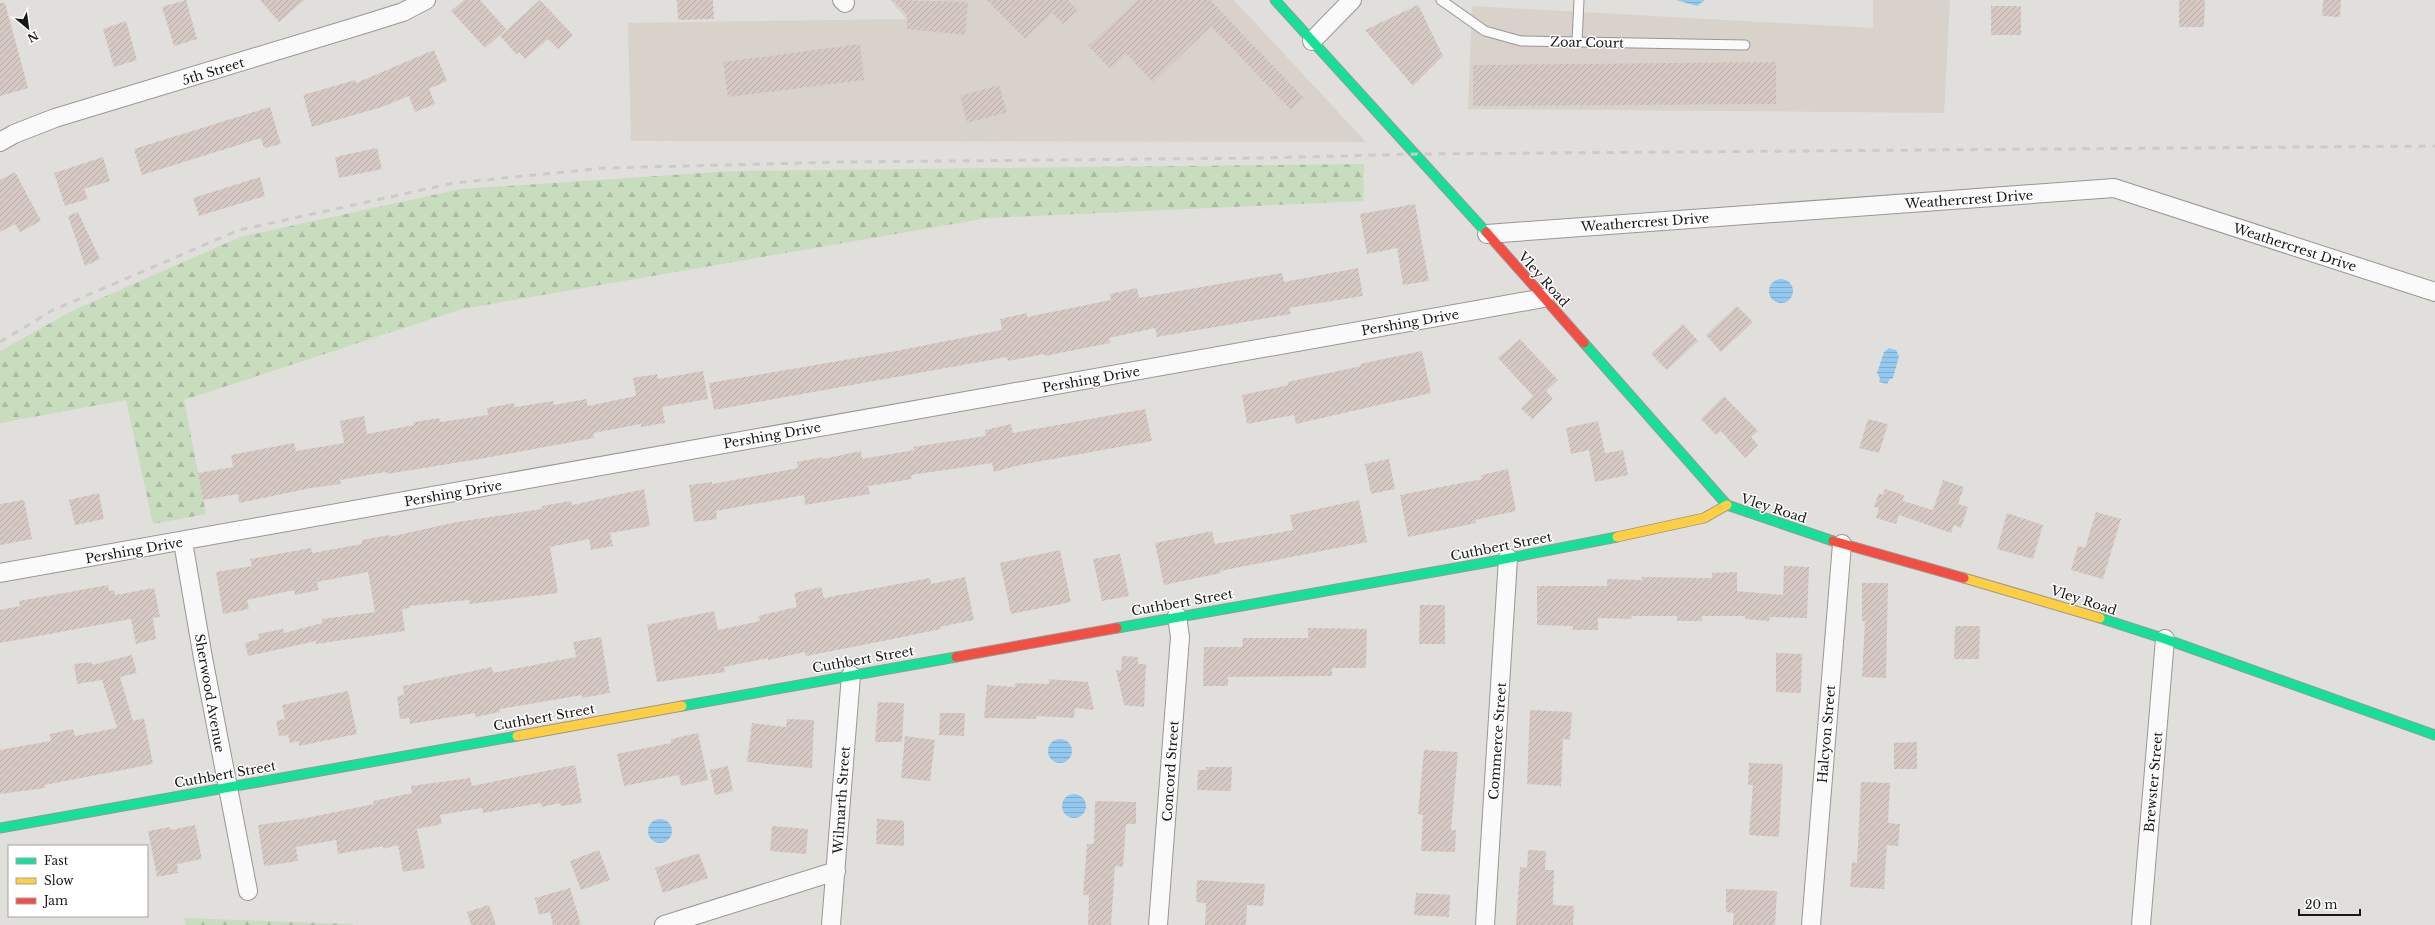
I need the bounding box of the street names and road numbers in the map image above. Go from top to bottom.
street label: Zoar Court [1550,33,1624,52]
street label: 5th Street [180,54,246,89]
street label: Weathercrest Drive [1903,187,2034,213]
street label: Weathercrest Drive [1579,210,1710,236]
street label: Weathercrest Drive [2230,219,2359,275]
street label: Vley Road [1514,248,1573,311]
street label: Pershing Drive [1360,306,1460,339]
street label: Pershing Drive [1041,363,1141,396]
street label: Pershing Drive [722,419,822,452]
street label: Pershing Drive [403,477,503,510]
street label: Vley Road [1738,490,1809,527]
street label: Cuthbert Street [1449,528,1553,565]
street label: Pershing Drive [84,534,184,567]
street label: Vley Road [2048,582,2119,619]
street label: Cuthbert Street [1130,585,1234,620]
street label: Sherwood Avenue [191,632,228,754]
street label: Cuthbert Street [811,642,915,677]
street label: Commerce Street [1485,682,1510,800]
street label: Halcyon Street [1814,684,1839,784]
street label: Cuthbert Street [492,700,596,735]
street label: Concord Street [1158,720,1183,822]
street label: Brewster Street [2141,731,2166,833]
street label: Wilmarth Street [829,746,854,855]
street label: Cuthbert Street [173,757,277,792]

